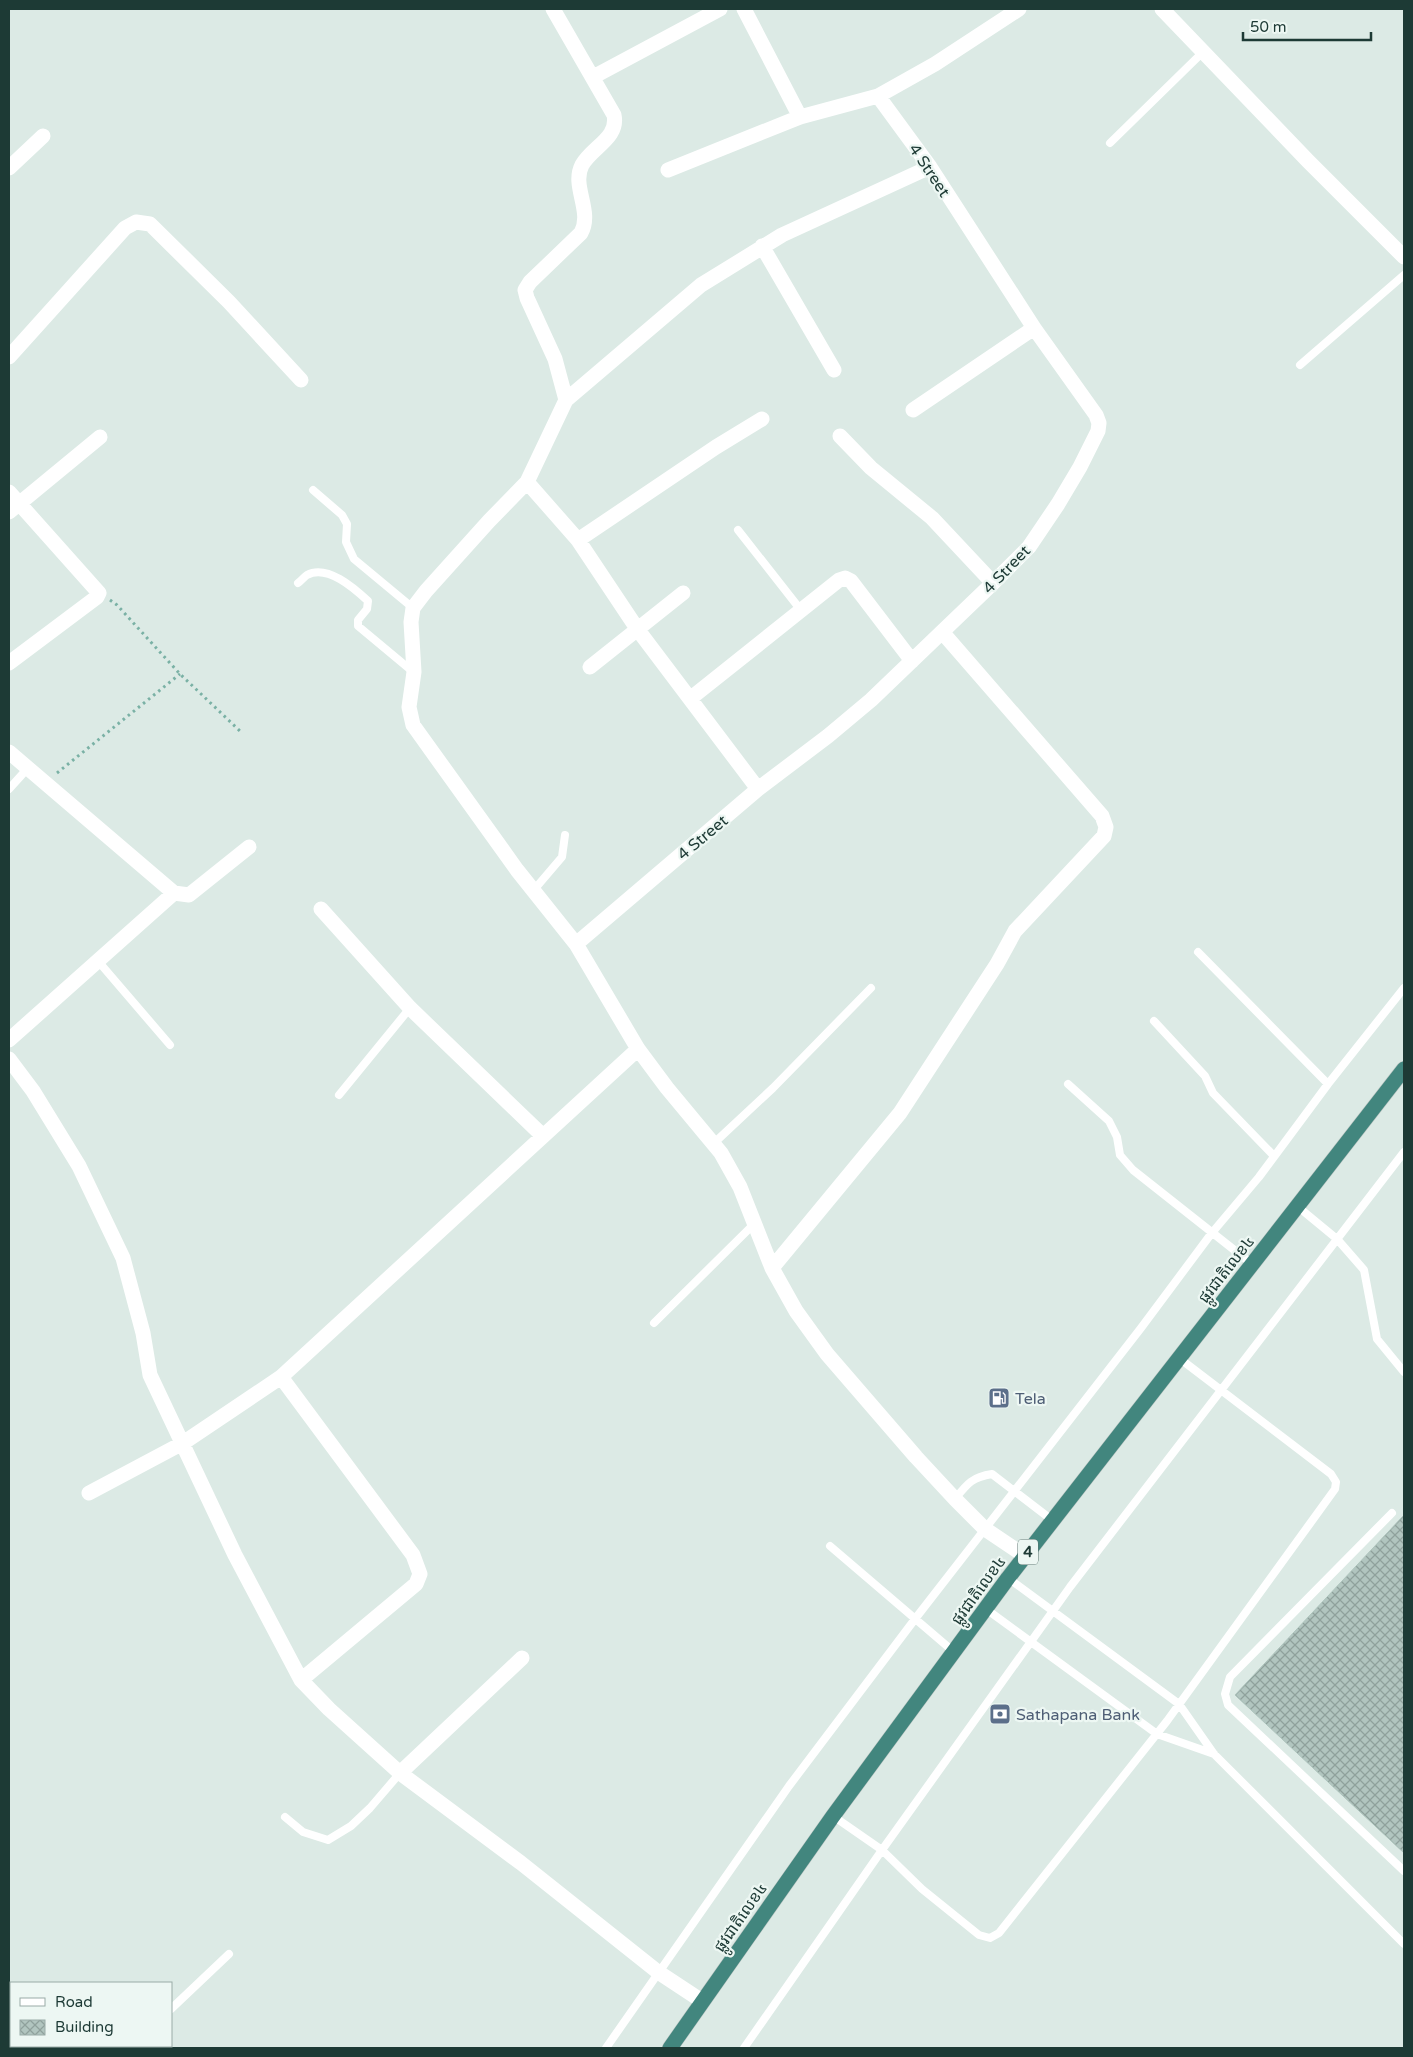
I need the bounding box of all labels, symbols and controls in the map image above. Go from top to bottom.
scale bar [1243,10,1370,42]
text: 50 m [1250,18,1287,36]
street label: 4 Street [904,140,954,201]
street label: 4 Street [979,541,1035,598]
street label: 4 Street [673,811,732,865]
street label: ផ្លូវជាតិលេខ៤ [1194,1232,1262,1310]
fuel station icon: Tela [987,1386,1011,1410]
place label: Tela [1015,1389,1046,1409]
road number: 4 [1018,1540,1038,1564]
street label: ផ្លូវជាតិលេខ៤ [947,1552,1013,1631]
bank icon: Sathapana Bank [988,1702,1012,1726]
place label: Sathapana Bank [1016,1705,1140,1725]
street label: ផ្លូវជាតិលេខ៤ [710,1879,775,1958]
legend [10,1982,172,2047]
text: Road [55,1993,93,2011]
text: Building [55,2018,114,2036]

